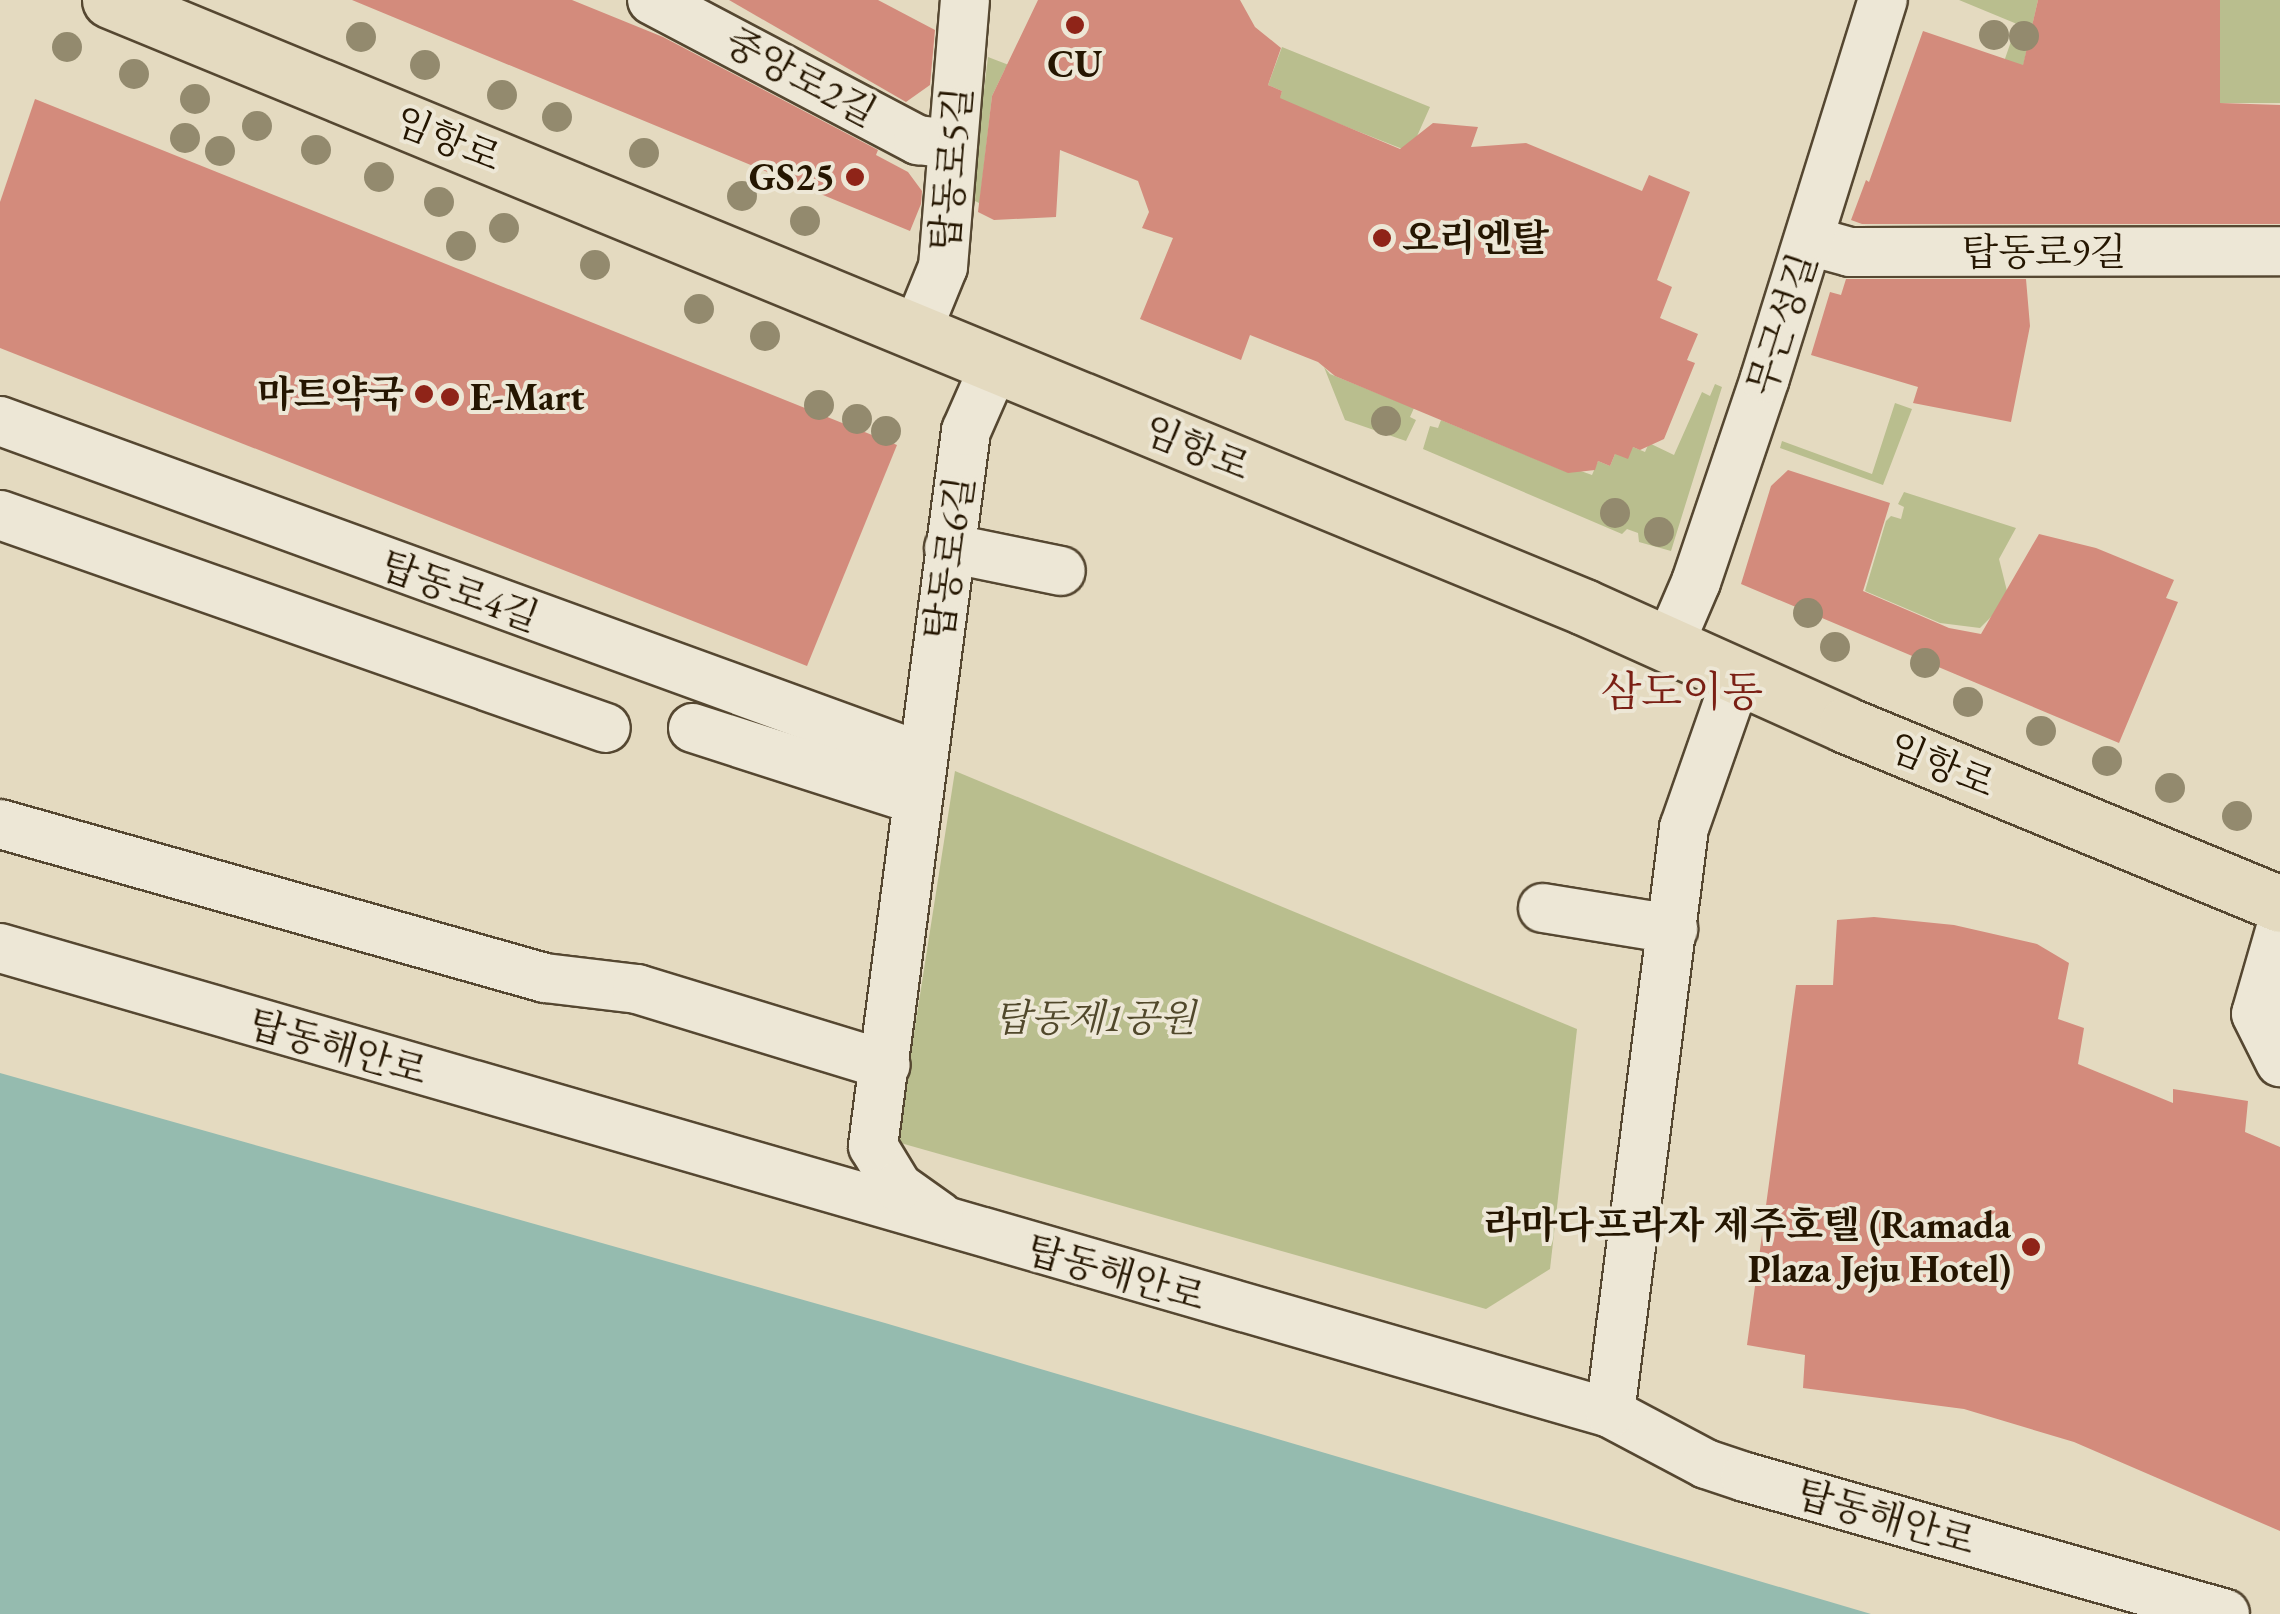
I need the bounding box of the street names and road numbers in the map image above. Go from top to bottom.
street label: 중앙로2길 [717,18,885,136]
street label: 탑동로5길 [921,85,981,253]
street label: 임항로 [388,97,508,181]
street label: 탑동로9길 [1961,229,2127,275]
street label: 무근성길 [1738,247,1826,401]
street label: 임항로 [1137,406,1257,490]
street label: 탑동로6길 [915,473,983,643]
street label: 탑동로4길 [375,541,545,641]
street label: 임항로 [1882,723,2002,807]
street label: 탑동해안로 [244,1000,432,1094]
street label: 탑동해안로 [1022,1226,1210,1320]
street label: 탑동해안로 [1792,1470,1980,1564]

